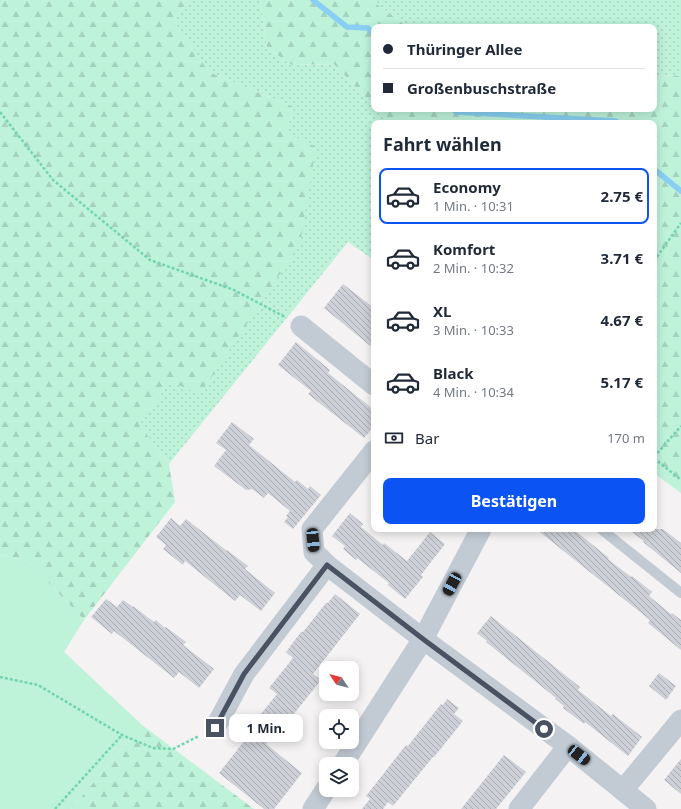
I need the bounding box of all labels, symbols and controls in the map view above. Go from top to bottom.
text: Thüringer Allee [407,39,522,59]
text: Großenbuschstraße [407,78,556,98]
text: Fahrt wählen [383,132,502,156]
text: Economy [433,177,501,197]
icon: car [385,178,421,214]
text: 2.75 € [601,186,643,206]
text: 1 Min. · 10:31 [433,197,514,215]
text: Komfort [433,239,495,259]
icon: car [385,240,421,276]
text: 3.71 € [601,248,643,268]
text: 2 Min. · 10:32 [433,259,514,277]
text: XL [433,301,451,321]
icon: car [385,302,421,338]
text: 4.67 € [601,310,643,330]
text: 3 Min. · 10:33 [433,321,514,339]
text: Black [433,363,473,383]
icon: car [385,364,421,400]
text: 5.17 € [601,372,643,392]
text: 4 Min. · 10:34 [433,383,514,401]
icon: cash [383,427,405,449]
text: Bar [415,428,439,448]
text: 170 m [607,429,645,447]
button: Bestätigen [383,478,645,524]
car [306,528,320,552]
car [441,571,463,597]
north arrow [319,661,359,701]
map controls [319,661,359,797]
button: locate [319,709,359,749]
callout: 1 Min. [229,714,303,742]
route end [206,719,224,737]
text: 1 Min. [246,719,286,737]
route start [535,720,553,738]
car [566,743,592,767]
button: layers [319,757,359,797]

